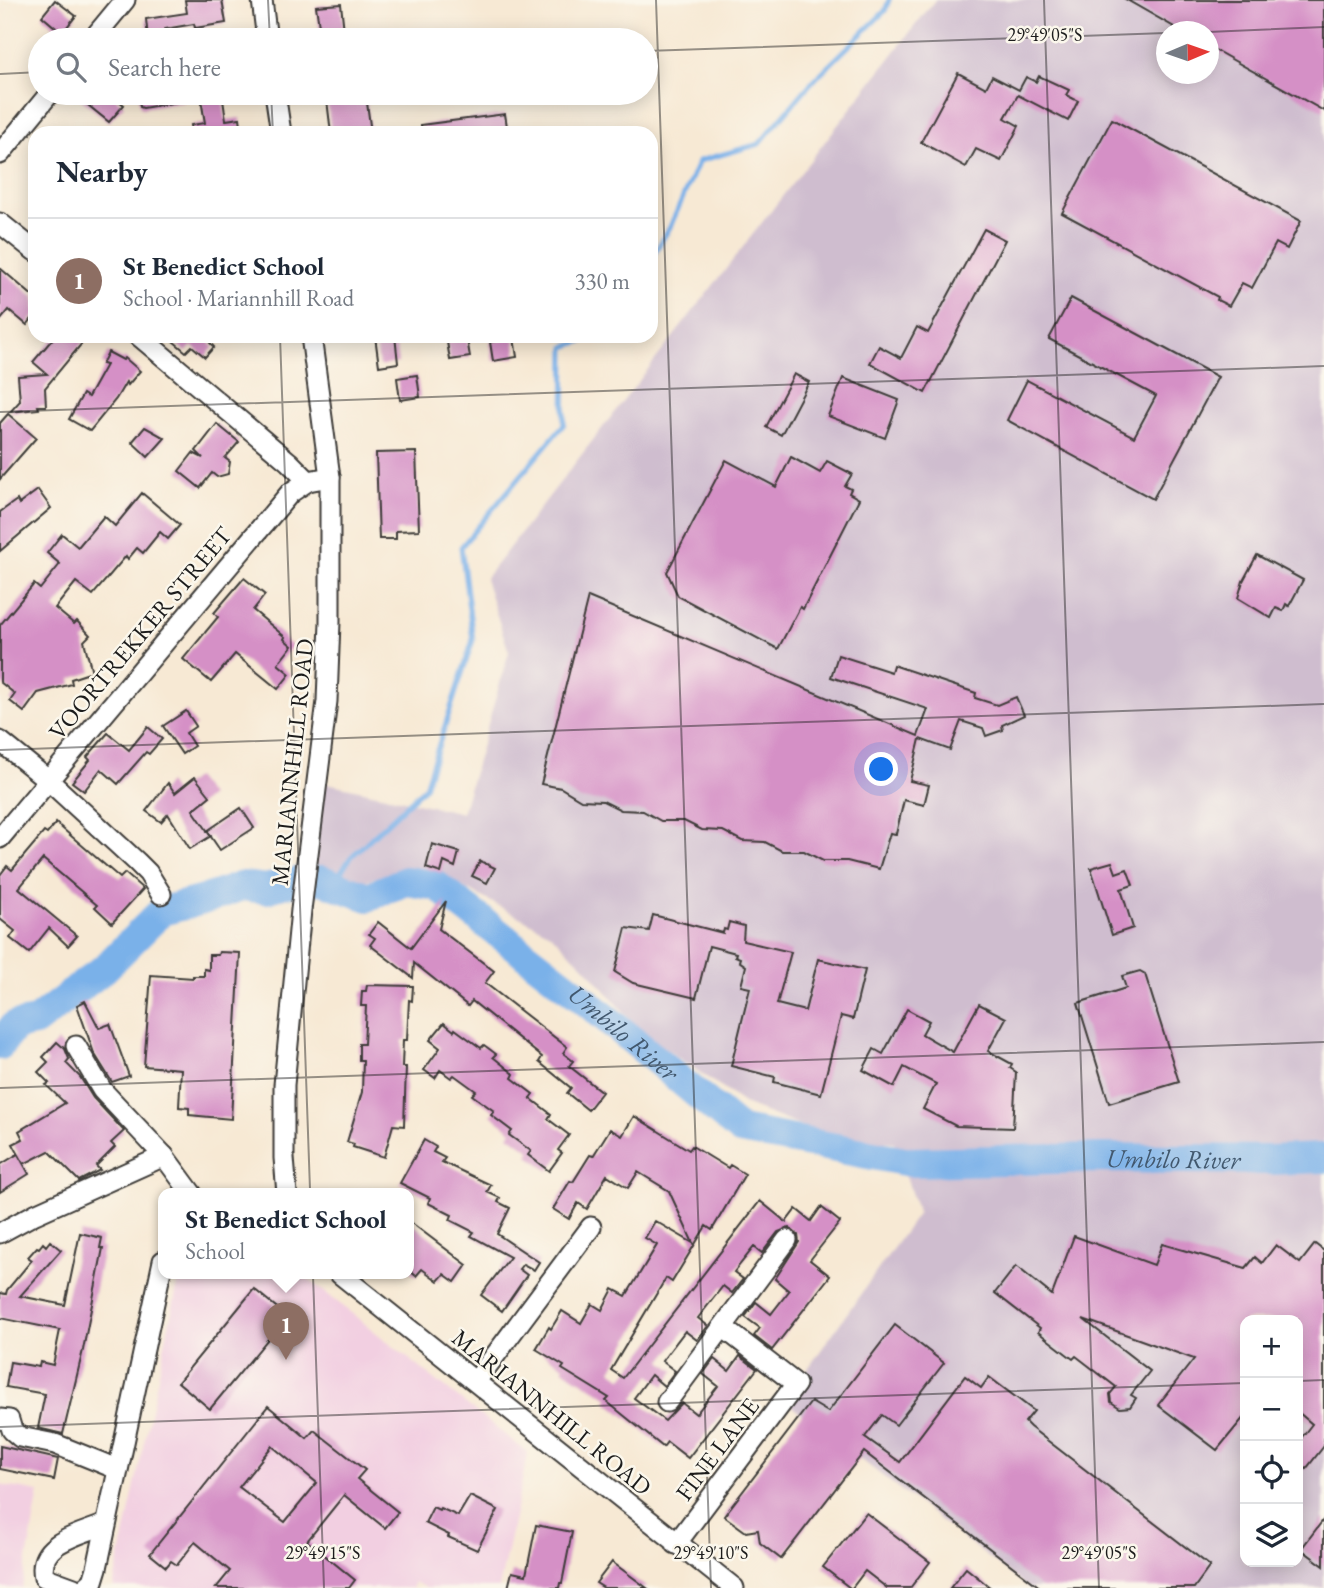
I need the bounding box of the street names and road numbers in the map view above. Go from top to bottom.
street label: VOORTREKKER STREET [42,519,239,746]
street label: MARIANNHILL ROAD [264,637,320,887]
street label: MARIANNHILL ROAD [446,1322,658,1502]
street label: FINE LANE [668,1391,766,1507]

